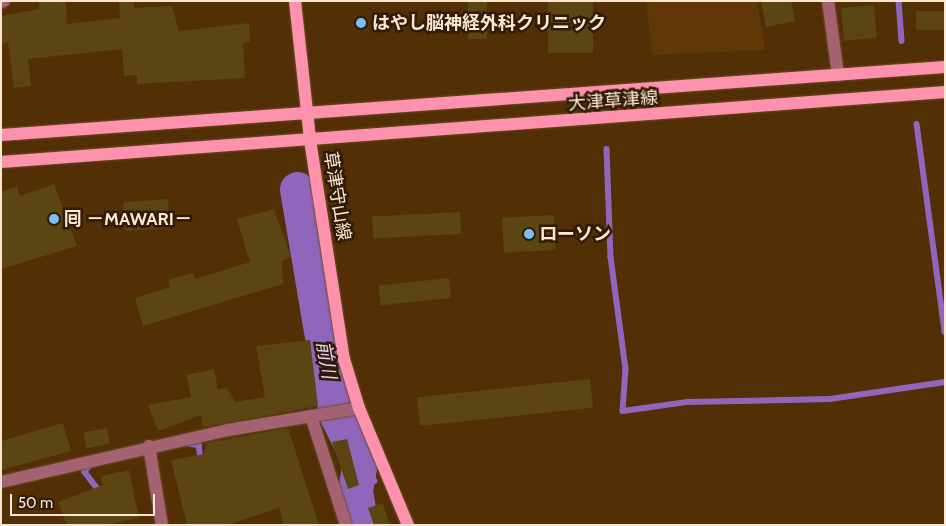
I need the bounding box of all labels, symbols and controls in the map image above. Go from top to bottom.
place label: はやし脳神経外科クリニック [372,12,606,34]
marker: はやし脳神経外科クリニック [354,16,368,30]
street label: 大津草津線 [567,87,659,115]
street label: 草津守山線 [319,150,355,242]
place label: 囘 －MAWARI－ [64,208,192,230]
marker: 囘 －MAWARI－ [48,213,60,225]
place label: ローソン [539,223,611,245]
marker: ローソン [523,228,535,240]
water label: 前川 [311,339,341,381]
scale bar [12,484,158,516]
text: 50 m [18,494,53,512]

